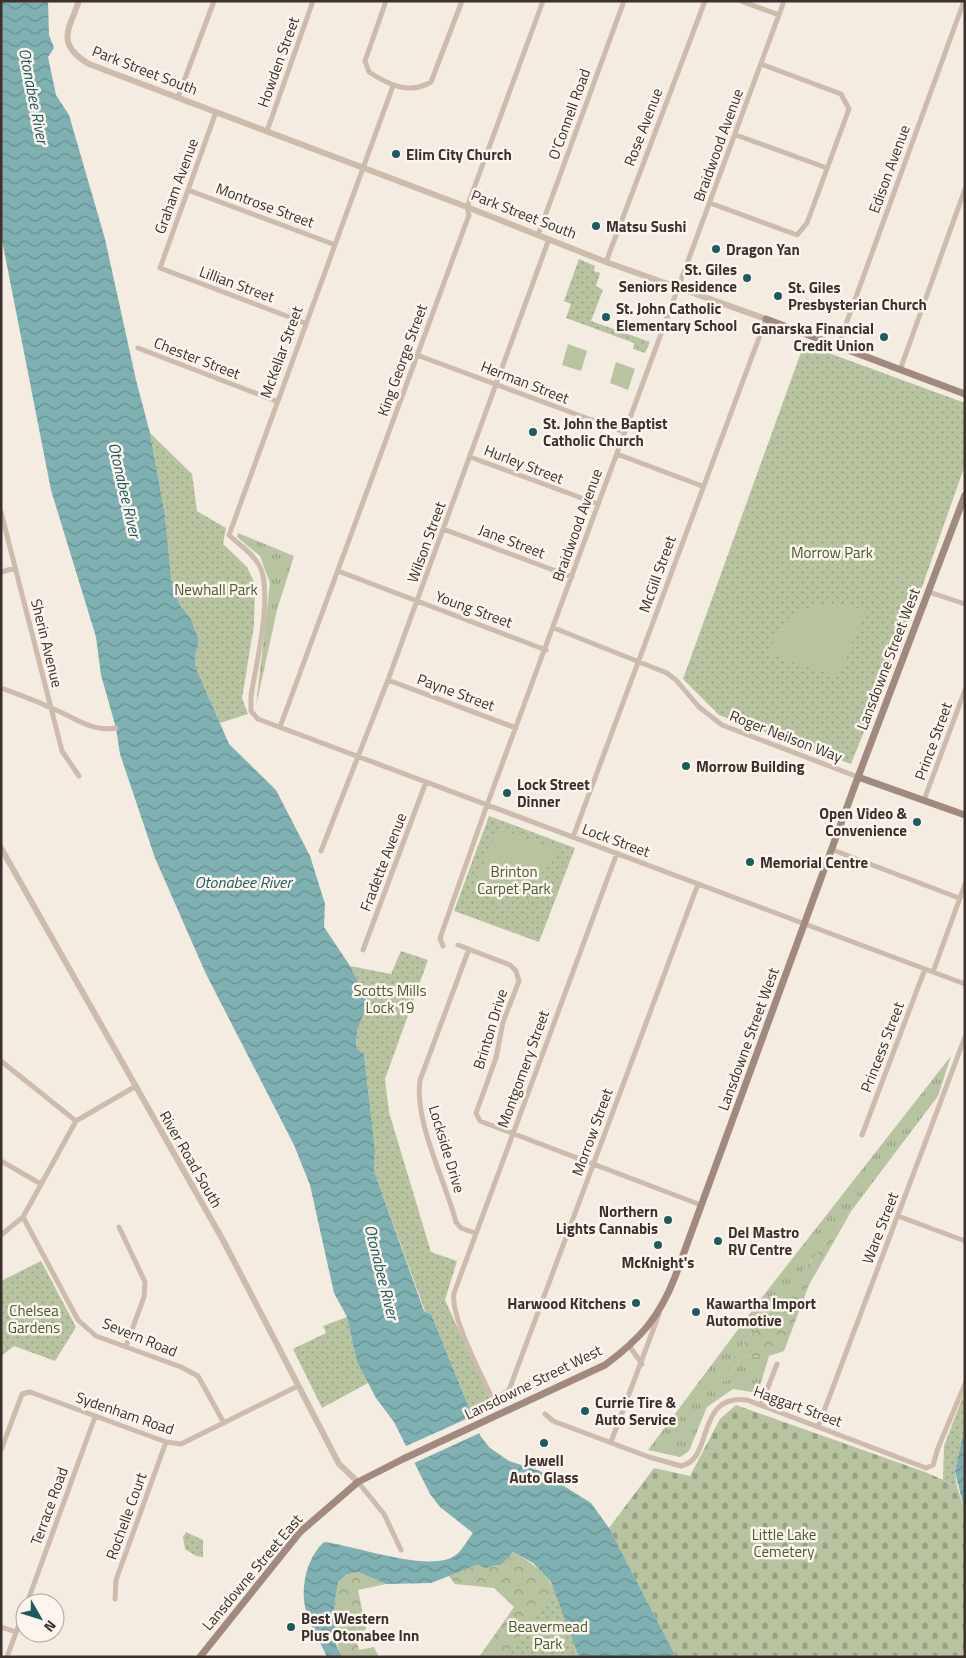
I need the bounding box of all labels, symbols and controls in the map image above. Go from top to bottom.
street label: Howden Street [251,13,305,110]
street label: Park Street South [89,39,201,101]
water label: Otonabee River [13,46,55,148]
street label: O'Connell Road [542,65,596,163]
street label: Rose Avenue [618,85,668,169]
street label: Braidwood Avenue [687,85,749,205]
street label: Edison Avenue [862,122,916,216]
street label: Graham Avenue [148,135,204,237]
place label: Elim City Church [406,143,512,166]
marker: Elim City Church [390,148,402,160]
street label: Montrose Street [213,177,318,234]
street label: Park Street South [468,183,580,245]
place label: Matsu Sushi [606,215,686,238]
marker: Matsu Sushi [590,220,602,232]
place label: Dragon Yan [726,238,800,261]
marker: Dragon Yan [710,243,722,255]
place label: St. Giles Seniors Residence [619,258,737,298]
street label: Lillian Street [196,260,278,308]
marker: St. Giles Seniors Residence [741,272,753,284]
place label: St. Giles Presbysterian Church [788,276,927,316]
marker: St. Giles Presbysterian Church [772,290,784,302]
place label: St. John Catholic Elementary School [616,297,737,337]
street label: King George Street [371,300,433,419]
street label: McKellar Street [254,302,309,401]
marker: St. John Catholic Elementary School [600,311,612,323]
place label: Ganarska Financial Credit Union [751,317,874,357]
street label: Chester Street [151,331,244,385]
marker: Ganarska Financial Credit Union [878,331,890,343]
street label: Herman Street [478,355,573,410]
place label: St. John the Baptist Catholic Church [543,412,668,452]
marker: St. John the Baptist Catholic Church [527,426,539,438]
street label: Hurley Street [481,438,568,490]
water label: Otonabee River [102,440,148,542]
street label: Braidwood Avenue [546,465,608,585]
street label: Wilson Street [401,497,452,586]
street label: Jane Street [475,518,549,564]
street label: McGill Street [632,532,682,616]
park label: Morrow Park [791,541,873,564]
park label: Newhall Park [174,578,258,601]
street label: Young Street [432,584,517,634]
street label: Lansdowne Street West [850,584,926,733]
street label: Sherin Avenue [25,596,69,690]
street label: Payne Street [414,667,499,717]
street label: Prince Street [908,698,958,783]
street label: Roger Neilson Way [726,704,846,768]
place label: Morrow Building [696,755,805,778]
marker: Morrow Building [680,760,692,772]
place label: Lock Street Dinner [517,773,590,813]
marker: Lock Street Dinner [501,787,513,799]
place label: Open Video & Convenience [819,802,907,842]
street label: Fradette Avenue [354,809,412,915]
marker: Open Video & Convenience [911,816,923,828]
street label: Lock Street [579,817,654,863]
place label: Memorial Centre [760,851,868,874]
marker: Memorial Centre [744,856,756,868]
park label: Brinton Carpet Park [477,860,551,900]
water label: Otonabee River [194,870,294,894]
street label: Lansdowne Street West [711,964,785,1114]
park label: Scotts Mills Lock 19 [353,979,427,1019]
street label: Brinton Drive [467,986,513,1072]
street label: Princess Street [854,998,910,1096]
street label: Montgomery Street [491,1006,555,1131]
street label: Morrow Street [565,1084,619,1179]
street label: Lockside Drive [423,1102,471,1196]
street label: River Road South [154,1106,228,1212]
street label: Ware Street [856,1188,904,1267]
place label: Northern Lights Cannabis [556,1200,658,1240]
marker: Northern Lights Cannabis [662,1214,674,1226]
place label: Del Mastro RV Centre [728,1221,799,1261]
water label: Otonabee River [359,1222,406,1324]
marker: Del Mastro RV Centre [712,1235,724,1247]
marker: McKnight's [652,1239,664,1251]
place label: McKnight's [622,1251,694,1274]
place label: Harwood Kitchens [507,1292,626,1315]
place label: Kawartha Import Automotive [706,1292,817,1332]
marker: Harwood Kitchens [630,1297,642,1309]
park label: Chelsea Gardens [8,1299,60,1339]
marker: Kawartha Import Automotive [690,1306,702,1318]
street label: Severn Road [99,1311,181,1363]
street label: Lansdowne Street West [460,1338,606,1425]
street label: Haggart Street [750,1379,846,1433]
street label: Sydenham Road [73,1385,177,1441]
place label: Currie Tire & Auto Service [595,1391,677,1431]
marker: Currie Tire & Auto Service [579,1405,591,1417]
marker: Jewell Auto Glass [538,1437,550,1449]
place label: Jewell Auto Glass [509,1449,579,1489]
street label: Terrace Road [24,1464,74,1548]
street label: Rochelle Court [100,1468,153,1563]
street label: Lansdowne Street East [196,1508,308,1635]
park label: Little Lake Cemetery [752,1523,816,1563]
north arrow [15,1593,65,1643]
place label: Best Western Plus Otonabee Inn [301,1607,419,1647]
park label: Beavermead Park [508,1615,588,1655]
text: N [39,1616,62,1637]
marker: Best Western Plus Otonabee Inn [285,1621,297,1633]

